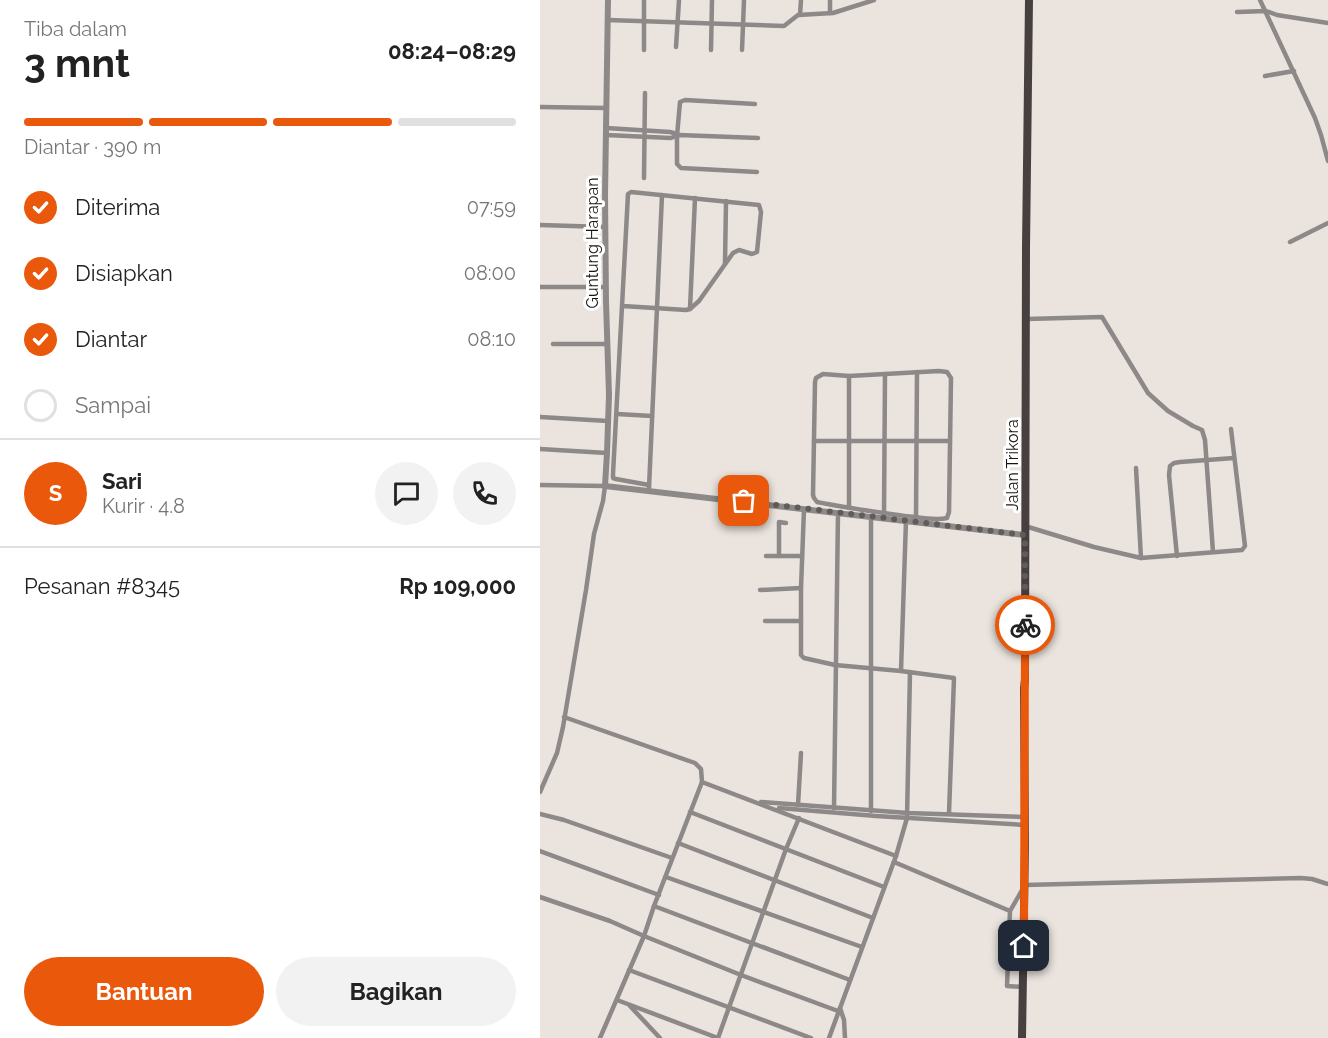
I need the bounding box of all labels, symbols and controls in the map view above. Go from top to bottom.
text: Tiba dalam [24,17,127,41]
text: 08:24–08:29 [388,38,516,64]
text: 3 mnt [24,40,130,86]
text: Diantar · 390 m [24,135,161,159]
street label: Guntung Harapan [583,177,602,309]
icon: check [24,191,57,224]
text: Diterima [75,194,160,220]
text: 07:59 [467,195,516,219]
icon: check [24,257,57,290]
text: Disiapkan [75,260,173,286]
text: 08:00 [464,261,516,285]
icon: check [24,323,57,356]
text: Diantar [75,326,147,352]
text: 08:10 [467,327,516,351]
text: Sampai [75,392,151,418]
street label: Jalan Trikora [1003,419,1022,511]
button: chat [375,462,438,525]
button: phone [453,462,516,525]
text: Sari [102,468,142,494]
pin [718,475,769,526]
text: S [49,480,62,506]
icon: bag [727,484,760,517]
text: Kurir · 4.8 [102,494,185,518]
text: Pesanan #8345 [24,573,180,599]
text: Rp 109,000 [399,573,516,599]
courier [995,595,1055,655]
icon: bike [1009,609,1042,642]
pin [998,920,1049,971]
icon: home [1007,929,1040,962]
button: Bantuan [24,957,264,1026]
button: Bagikan [276,957,516,1026]

